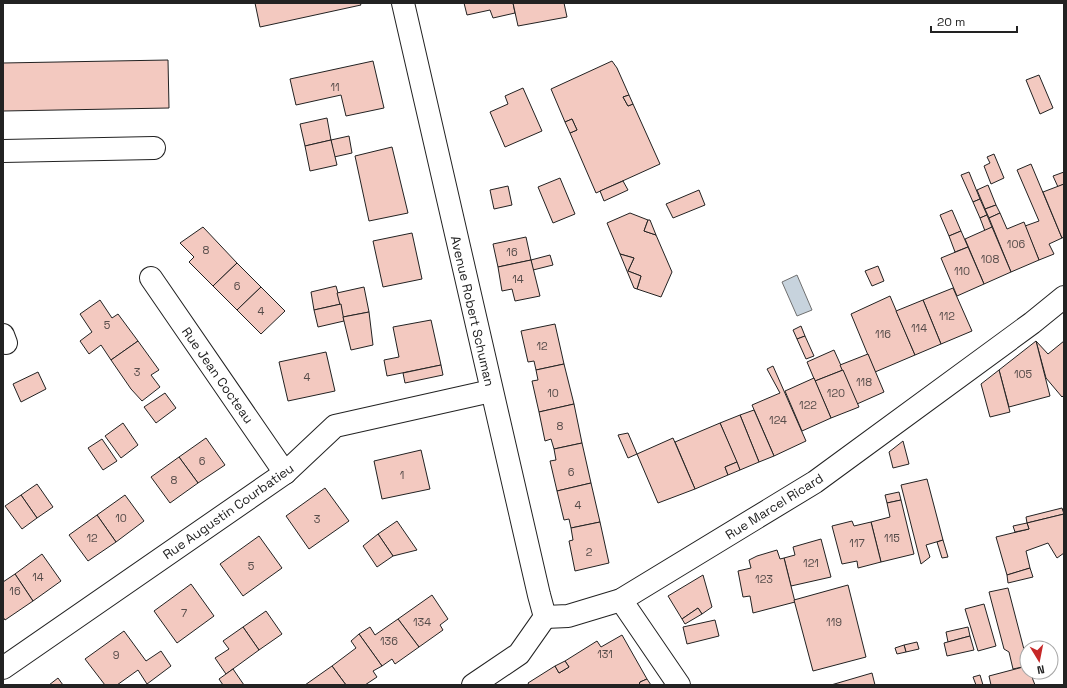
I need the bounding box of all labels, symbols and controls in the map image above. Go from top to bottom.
scale bar [931,8,1017,34]
text: 20 m [937,14,965,30]
house number: 11 [330,80,340,94]
street label: Avenue Robert Schuman [447,234,498,388]
house number: 106 [1007,237,1025,251]
house number: 8 [203,243,210,257]
house number: 16 [506,245,518,259]
house number: 108 [981,252,999,266]
house number: 110 [954,264,970,278]
house number: 14 [512,272,524,286]
house number: 6 [234,279,241,293]
house number: 4 [258,304,265,318]
house number: 112 [939,309,955,323]
house number: 5 [104,318,111,332]
house number: 114 [911,321,927,335]
street label: Rue Jean Cocteau [178,324,257,427]
house number: 116 [875,327,891,341]
house number: 12 [536,339,548,353]
house number: 3 [134,365,141,379]
house number: 105 [1014,367,1033,381]
house number: 4 [304,370,311,384]
house number: 118 [856,375,872,389]
house number: 10 [547,386,559,400]
house number: 120 [827,386,845,400]
house number: 122 [799,398,817,412]
house number: 124 [769,413,787,427]
house number: 8 [557,419,564,433]
house number: 6 [199,454,206,468]
street label: Rue Augustin Courbatieu [159,460,297,563]
house number: 6 [568,465,575,479]
house number: 1 [400,468,404,482]
street label: Rue Marcel Ricard [722,469,826,543]
house number: 8 [171,473,178,487]
house number: 4 [575,498,582,512]
house number: 10 [115,511,127,525]
house number: 3 [314,512,321,526]
house number: 12 [86,531,98,545]
house number: 115 [884,531,900,545]
house number: 117 [849,536,865,550]
house number: 2 [586,545,593,559]
house number: 121 [803,556,819,570]
house number: 5 [248,559,255,573]
house number: 14 [32,570,44,584]
house number: 123 [755,572,773,586]
house number: 16 [9,584,21,598]
house number: 7 [181,606,187,620]
house number: 134 [413,615,431,629]
house number: 119 [826,615,842,629]
house number: 136 [380,634,398,648]
north arrow [1019,640,1059,680]
house number: 131 [597,647,613,661]
house number: 9 [113,648,120,662]
text: N [1036,662,1046,677]

